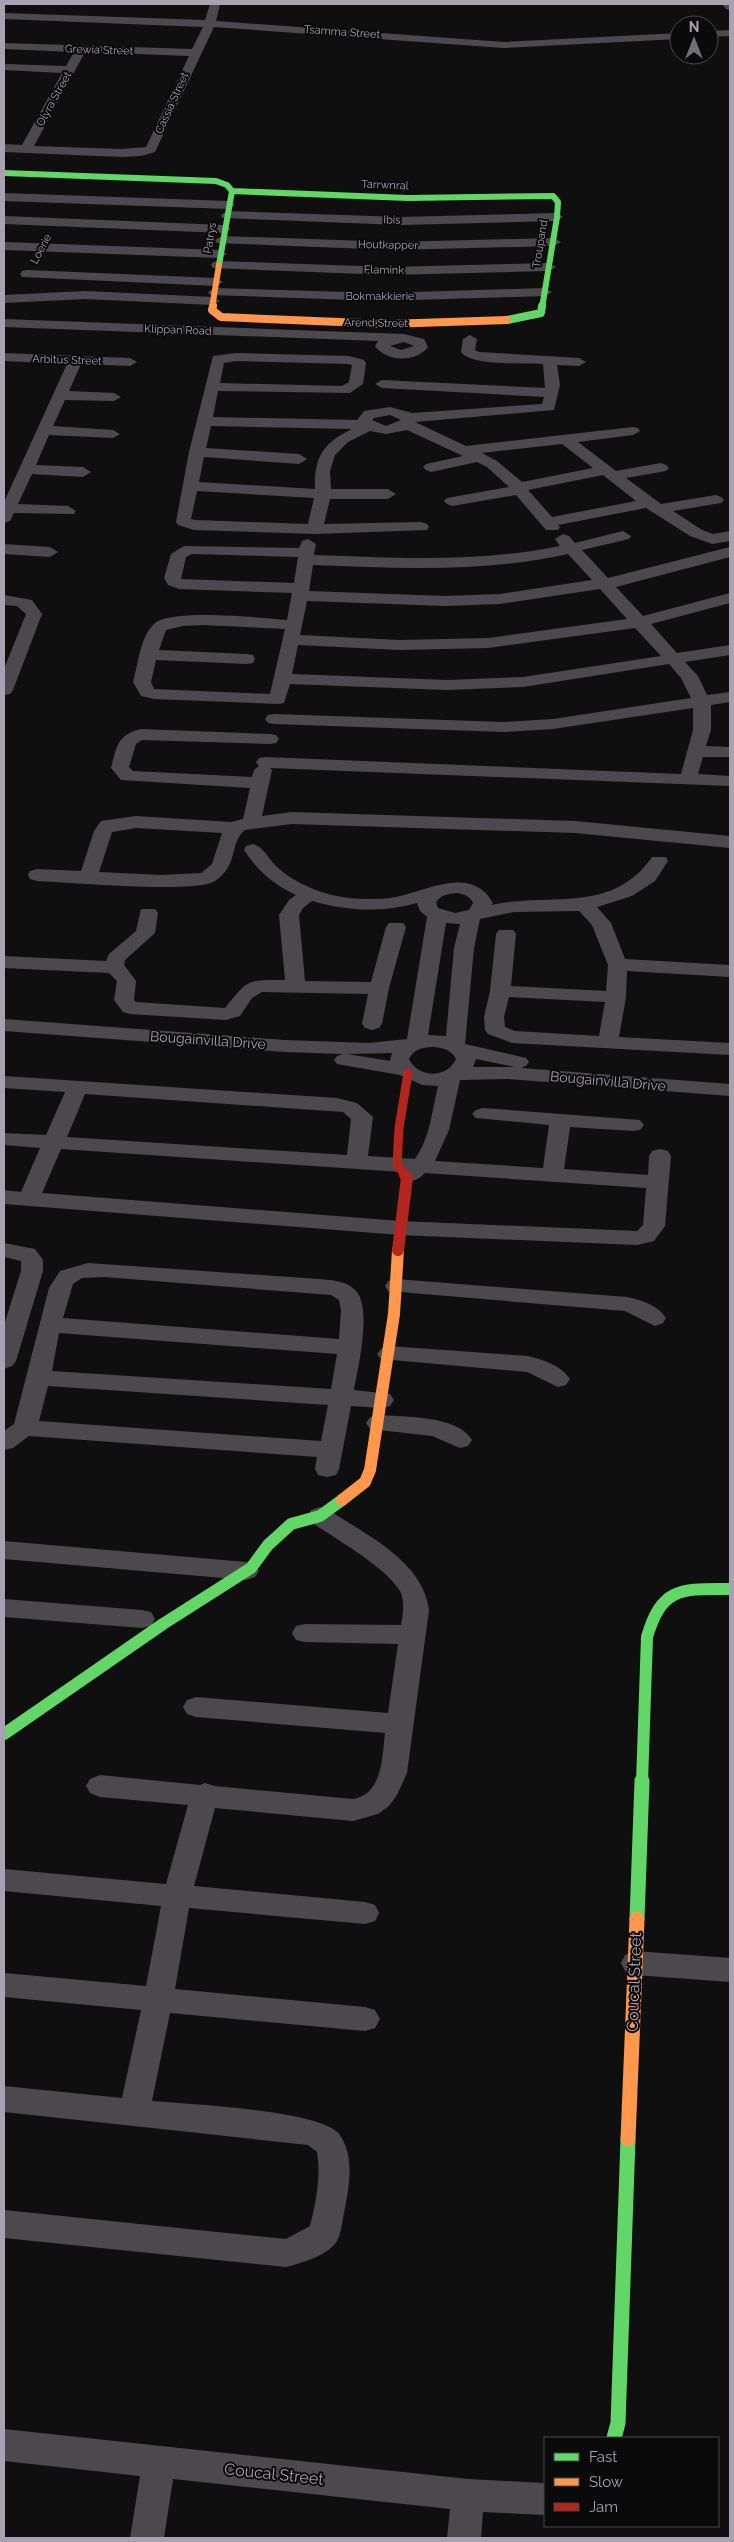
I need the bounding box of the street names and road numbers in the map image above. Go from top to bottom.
street label: Tsamma Street [303,23,381,41]
street label: Grewia Street [65,42,134,58]
street label: Olyra Street [34,69,74,128]
street label: Cassia Street [153,70,191,136]
street label: Tarrwnral [361,178,409,192]
street label: Ibis [383,213,401,227]
street label: Troupand [530,219,550,269]
street label: Patrys [201,221,219,255]
street label: Loerie [28,231,55,266]
street label: Houtkapper [358,238,418,252]
street label: Flamink [364,263,404,277]
street label: Bokmakkierie [345,290,415,303]
street label: Arend Street [344,316,408,330]
street label: Klippan Road [144,322,212,338]
street label: Arbitus Street [32,352,102,368]
street label: Bougainvilla Drive [150,1028,266,1052]
street label: Bougainvilla Drive [550,1068,666,1094]
street label: Coucal Street [623,1931,645,2032]
street label: Coucal Street [223,2459,325,2489]

